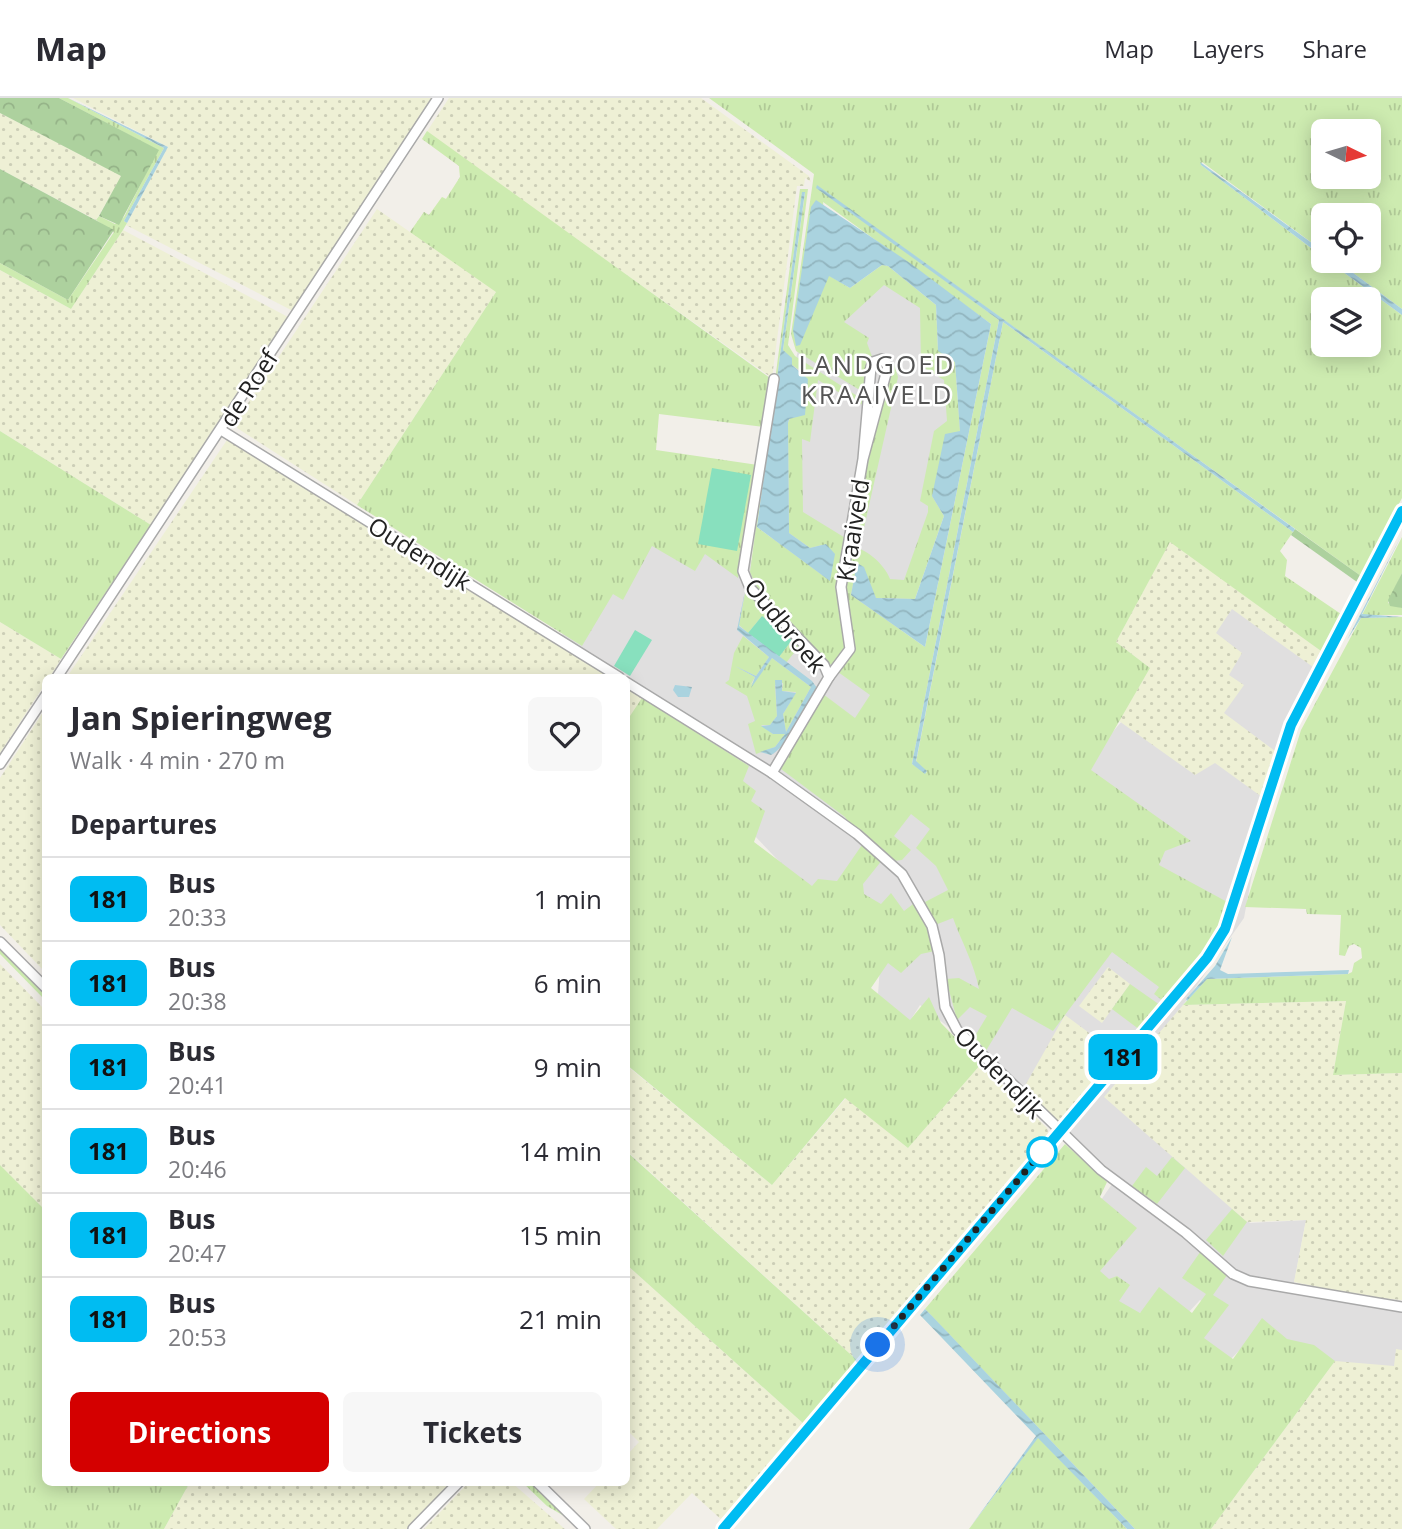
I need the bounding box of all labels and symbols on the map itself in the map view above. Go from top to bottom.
north arrow [1311,119,1381,189]
street label: de Roef [211,342,286,433]
district label: LANDGOED KRAAIVELD [799,346,955,412]
street label: Kraaiveld [828,476,876,584]
street label: Oudendijk [362,508,478,598]
street label: Oudbroek [738,571,835,680]
street label: Oudendijk [948,1019,1052,1125]
line badge: 181 [1083,1034,1163,1080]
unlabelled marker [1027,1137,1057,1167]
your location [860,1327,895,1362]

